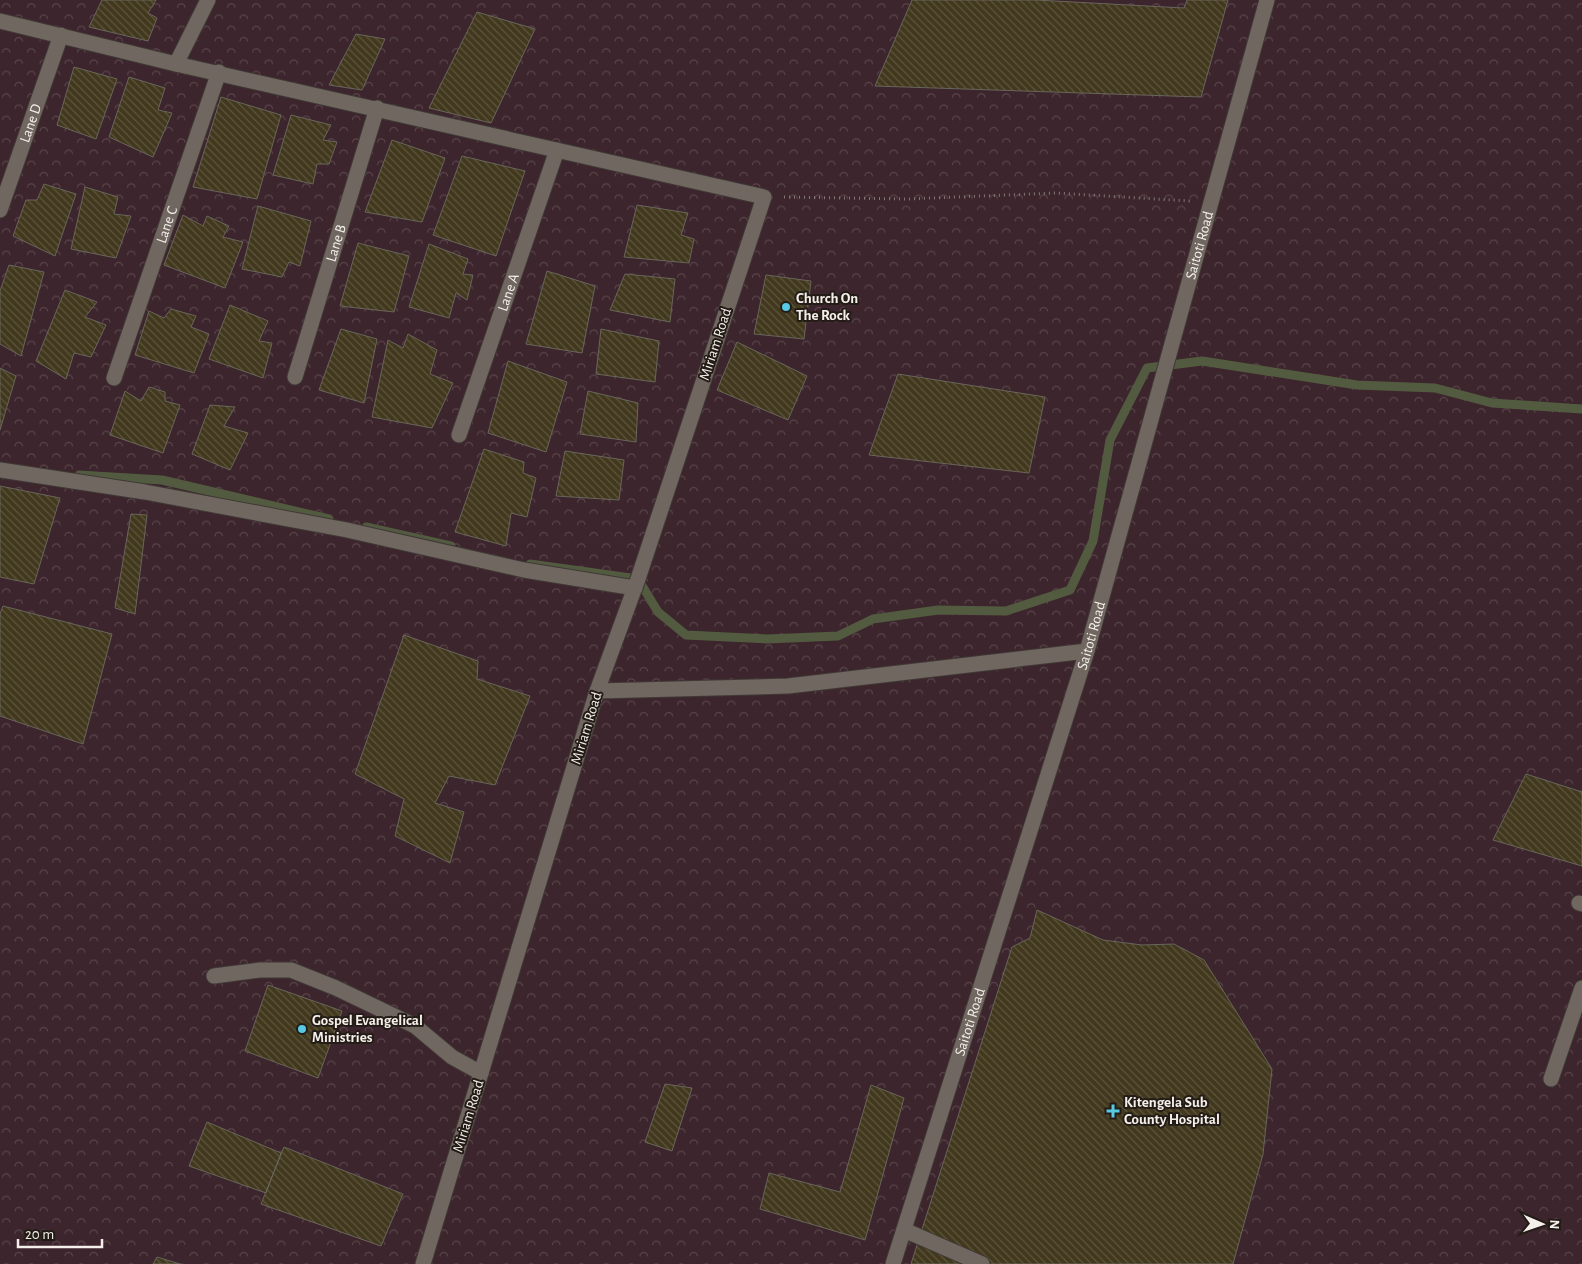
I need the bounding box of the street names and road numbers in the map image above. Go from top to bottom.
street label: Lane D [17,102,44,145]
street label: Lane C [154,204,180,245]
street label: Saitoti Road [1183,209,1216,281]
street label: Lane B [324,223,349,264]
street label: Lane A [495,271,522,313]
street label: Miriam Road [697,306,734,382]
street label: Saitoti Road [1075,600,1108,672]
street label: Miriam Road [568,690,605,766]
street label: Saitoti Road [952,986,988,1058]
street label: Miriam Road [450,1078,487,1154]

